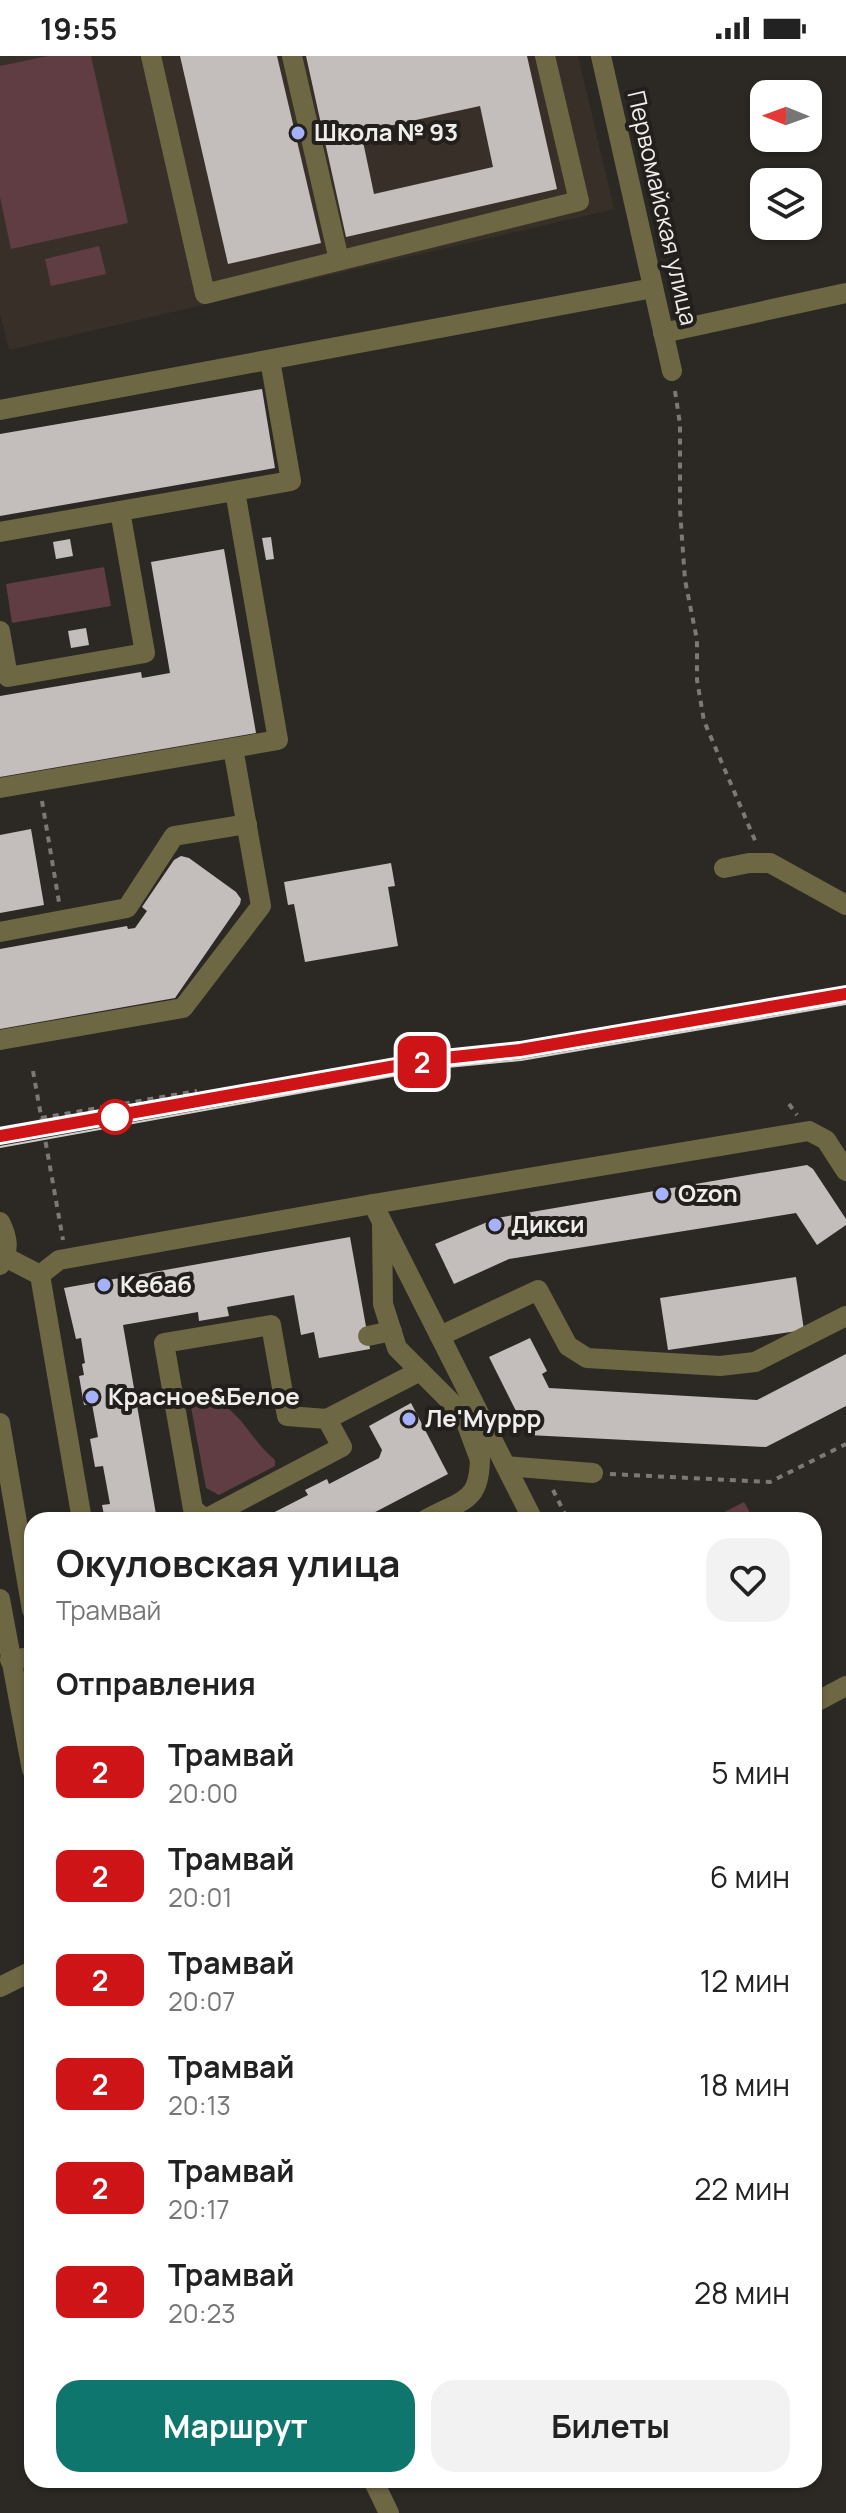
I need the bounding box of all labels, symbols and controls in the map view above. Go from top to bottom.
text: 19:55 [40,8,117,49]
north arrow [750,80,822,152]
map controls [750,80,822,240]
street label: Первомайская улица [620,87,707,328]
place label: Школа № 93 [314,115,458,148]
marker: Школа № 93 [289,124,307,142]
button: layers [750,168,822,240]
line badge: 2 [396,1036,448,1088]
text: 2 [414,1043,430,1081]
unlabelled marker [98,1100,132,1134]
place label: Ozon [678,1176,738,1209]
marker: Ozon [653,1185,671,1203]
place label: Дикси [511,1207,585,1240]
marker: Дикси [486,1216,504,1234]
place label: Кебаб [120,1267,192,1300]
marker: Кебаб [95,1276,113,1294]
place label: Красное&Белое [108,1379,300,1412]
marker: Красное&Белое [83,1388,101,1406]
place label: Ле'Муррр [425,1401,541,1434]
marker: Ле'Муррр [400,1410,418,1428]
text: Окуловская улица [56,1536,400,1588]
button: heart [706,1538,790,1622]
text: Трамвай [56,1592,161,1628]
text: Отправления [56,1663,256,1704]
text: Трамвай [168,1734,294,1775]
text: 5 мин [711,1752,790,1793]
text: 2 [92,1753,108,1791]
text: 20:00 [168,1775,238,1811]
text: Трамвай [168,1838,294,1879]
text: 6 мин [710,1856,790,1897]
text: 2 [92,1857,108,1895]
text: 20:01 [168,1879,232,1915]
text: Трамвай [168,1942,294,1983]
text: 12 мин [700,1960,790,2001]
text: 2 [92,1961,108,1999]
text: 20:07 [168,1983,235,2019]
text: Трамвай [168,2046,294,2087]
text: 18 мин [699,2064,790,2105]
text: 2 [92,2065,108,2103]
text: 20:13 [168,2087,231,2123]
text: Трамвай [168,2150,294,2191]
text: 22 мин [694,2168,790,2209]
text: 2 [92,2169,108,2207]
text: 20:17 [168,2191,230,2227]
text: Трамвай [168,2254,294,2295]
text: 28 мин [694,2272,790,2313]
text: 2 [92,2273,108,2311]
text: 20:23 [168,2295,236,2331]
button: Маршрут [56,2380,415,2472]
button: Билеты [431,2380,790,2472]

